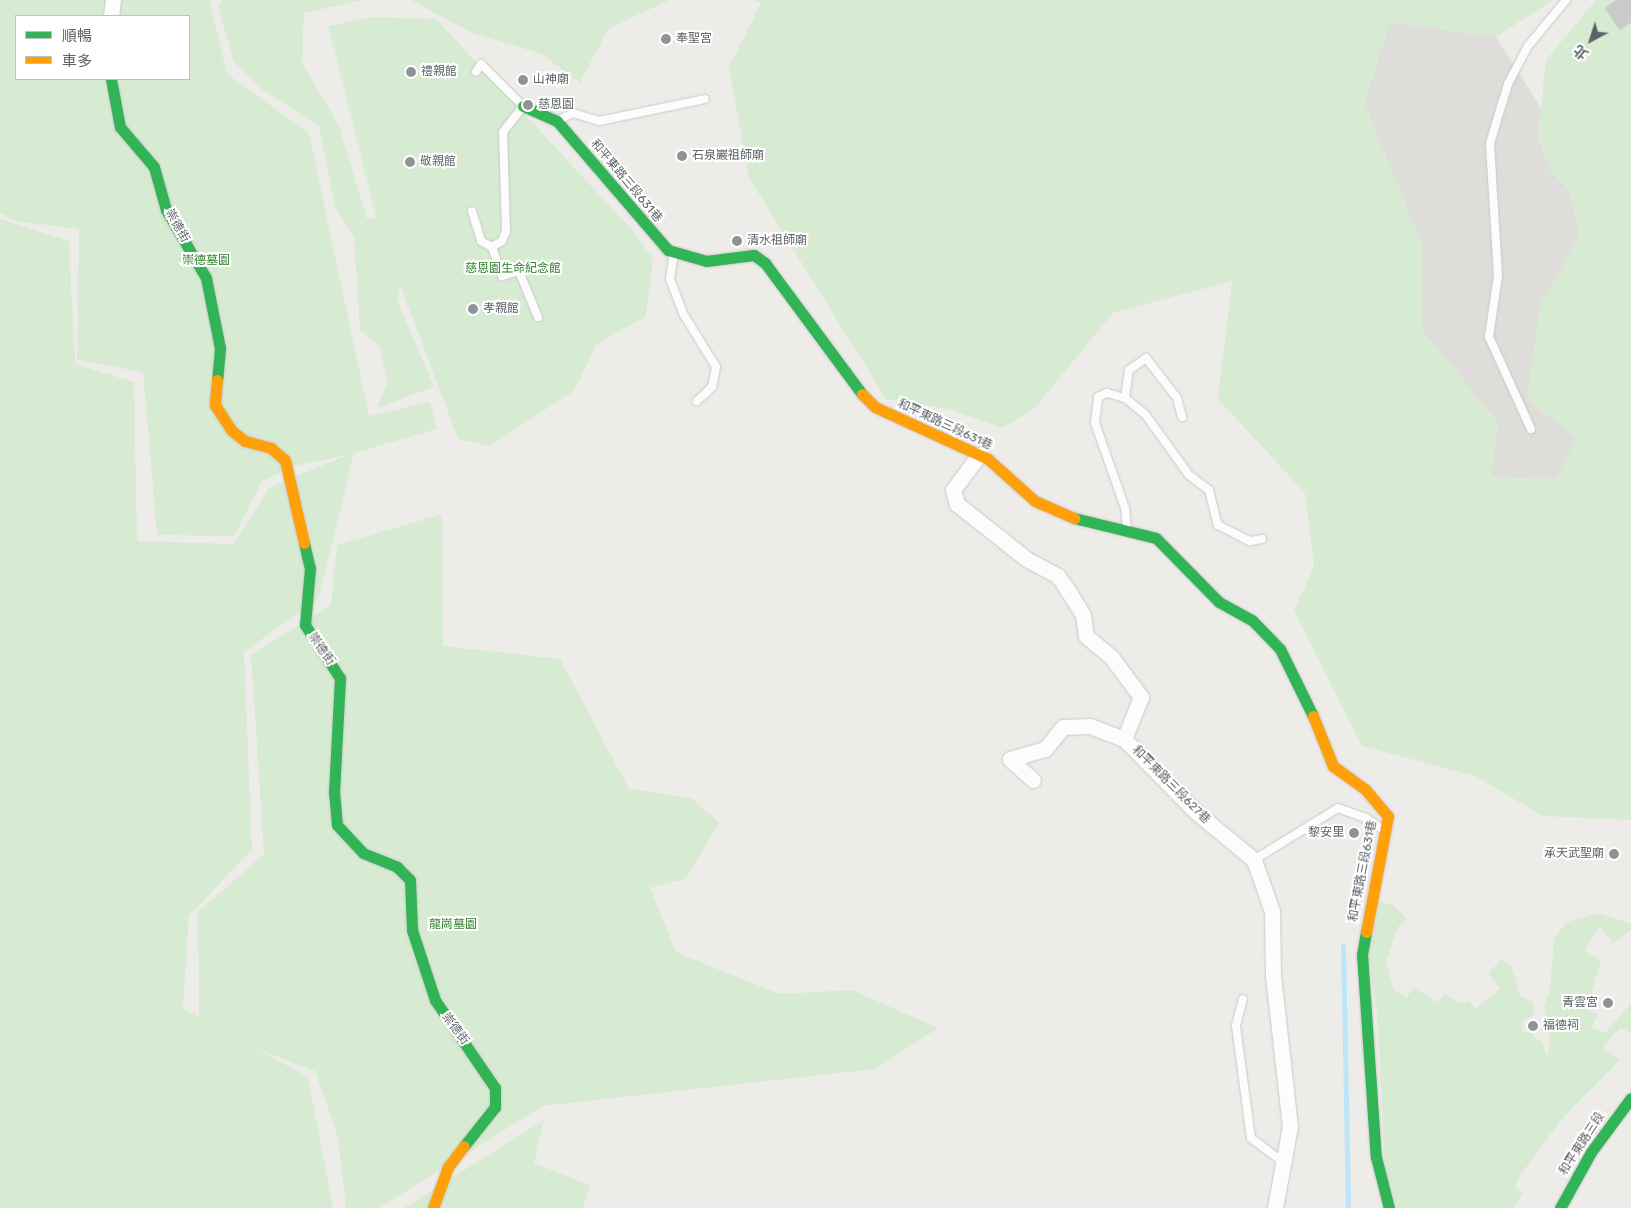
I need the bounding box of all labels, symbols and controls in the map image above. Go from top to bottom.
legend [15,15,190,80]
north arrow [1566,15,1616,65]
text: 順暢 [62,27,92,45]
place label: 奉聖宮 [676,32,712,46]
marker: 奉聖宮 [660,33,672,45]
text: 北 [1570,41,1592,63]
text: 車多 [62,52,92,70]
place label: 禮親館 [421,65,457,79]
marker: 禮親館 [405,66,417,78]
place label: 山神廟 [533,73,569,87]
marker: 山神廟 [517,74,529,86]
place label: 慈恩園 [538,98,574,112]
marker: 慈恩園 [522,99,534,111]
street label: 和平東路三段631巷 [587,137,665,225]
place label: 石泉巖祖師廟 [692,149,764,163]
marker: 石泉巖祖師廟 [676,150,688,162]
place label: 敬親館 [420,155,456,169]
marker: 敬親館 [404,156,416,168]
street label: 崇德街 [162,207,192,245]
place label: 清水祖師廟 [747,234,807,248]
marker: 清水祖師廟 [731,235,743,247]
park label: 崇德墓園 [182,254,230,268]
park label: 慈恩園生命紀念館 [465,262,561,276]
place label: 孝親館 [483,302,519,316]
marker: 孝親館 [467,303,479,315]
street label: 和平東路三段631巷 [895,397,995,453]
street label: 崇德街 [305,630,337,668]
street label: 和平東路三段627巷 [1129,743,1213,827]
street label: 和平東路三段631巷 [1346,819,1380,923]
place label: 黎安里 [1308,826,1344,840]
marker: 黎安里 [1348,827,1360,839]
place label: 承天武聖廟 [1544,847,1604,861]
marker: 承天武聖廟 [1608,848,1620,860]
park label: 龍崗墓園 [429,918,477,932]
place label: 青雲宮 [1562,996,1598,1010]
marker: 青雲宮 [1602,997,1614,1009]
street label: 崇德街 [438,1010,472,1048]
place label: 福德祠 [1543,1019,1579,1033]
marker: 福德祠 [1527,1020,1539,1032]
street label: 和平東路三段 [1556,1110,1608,1178]

